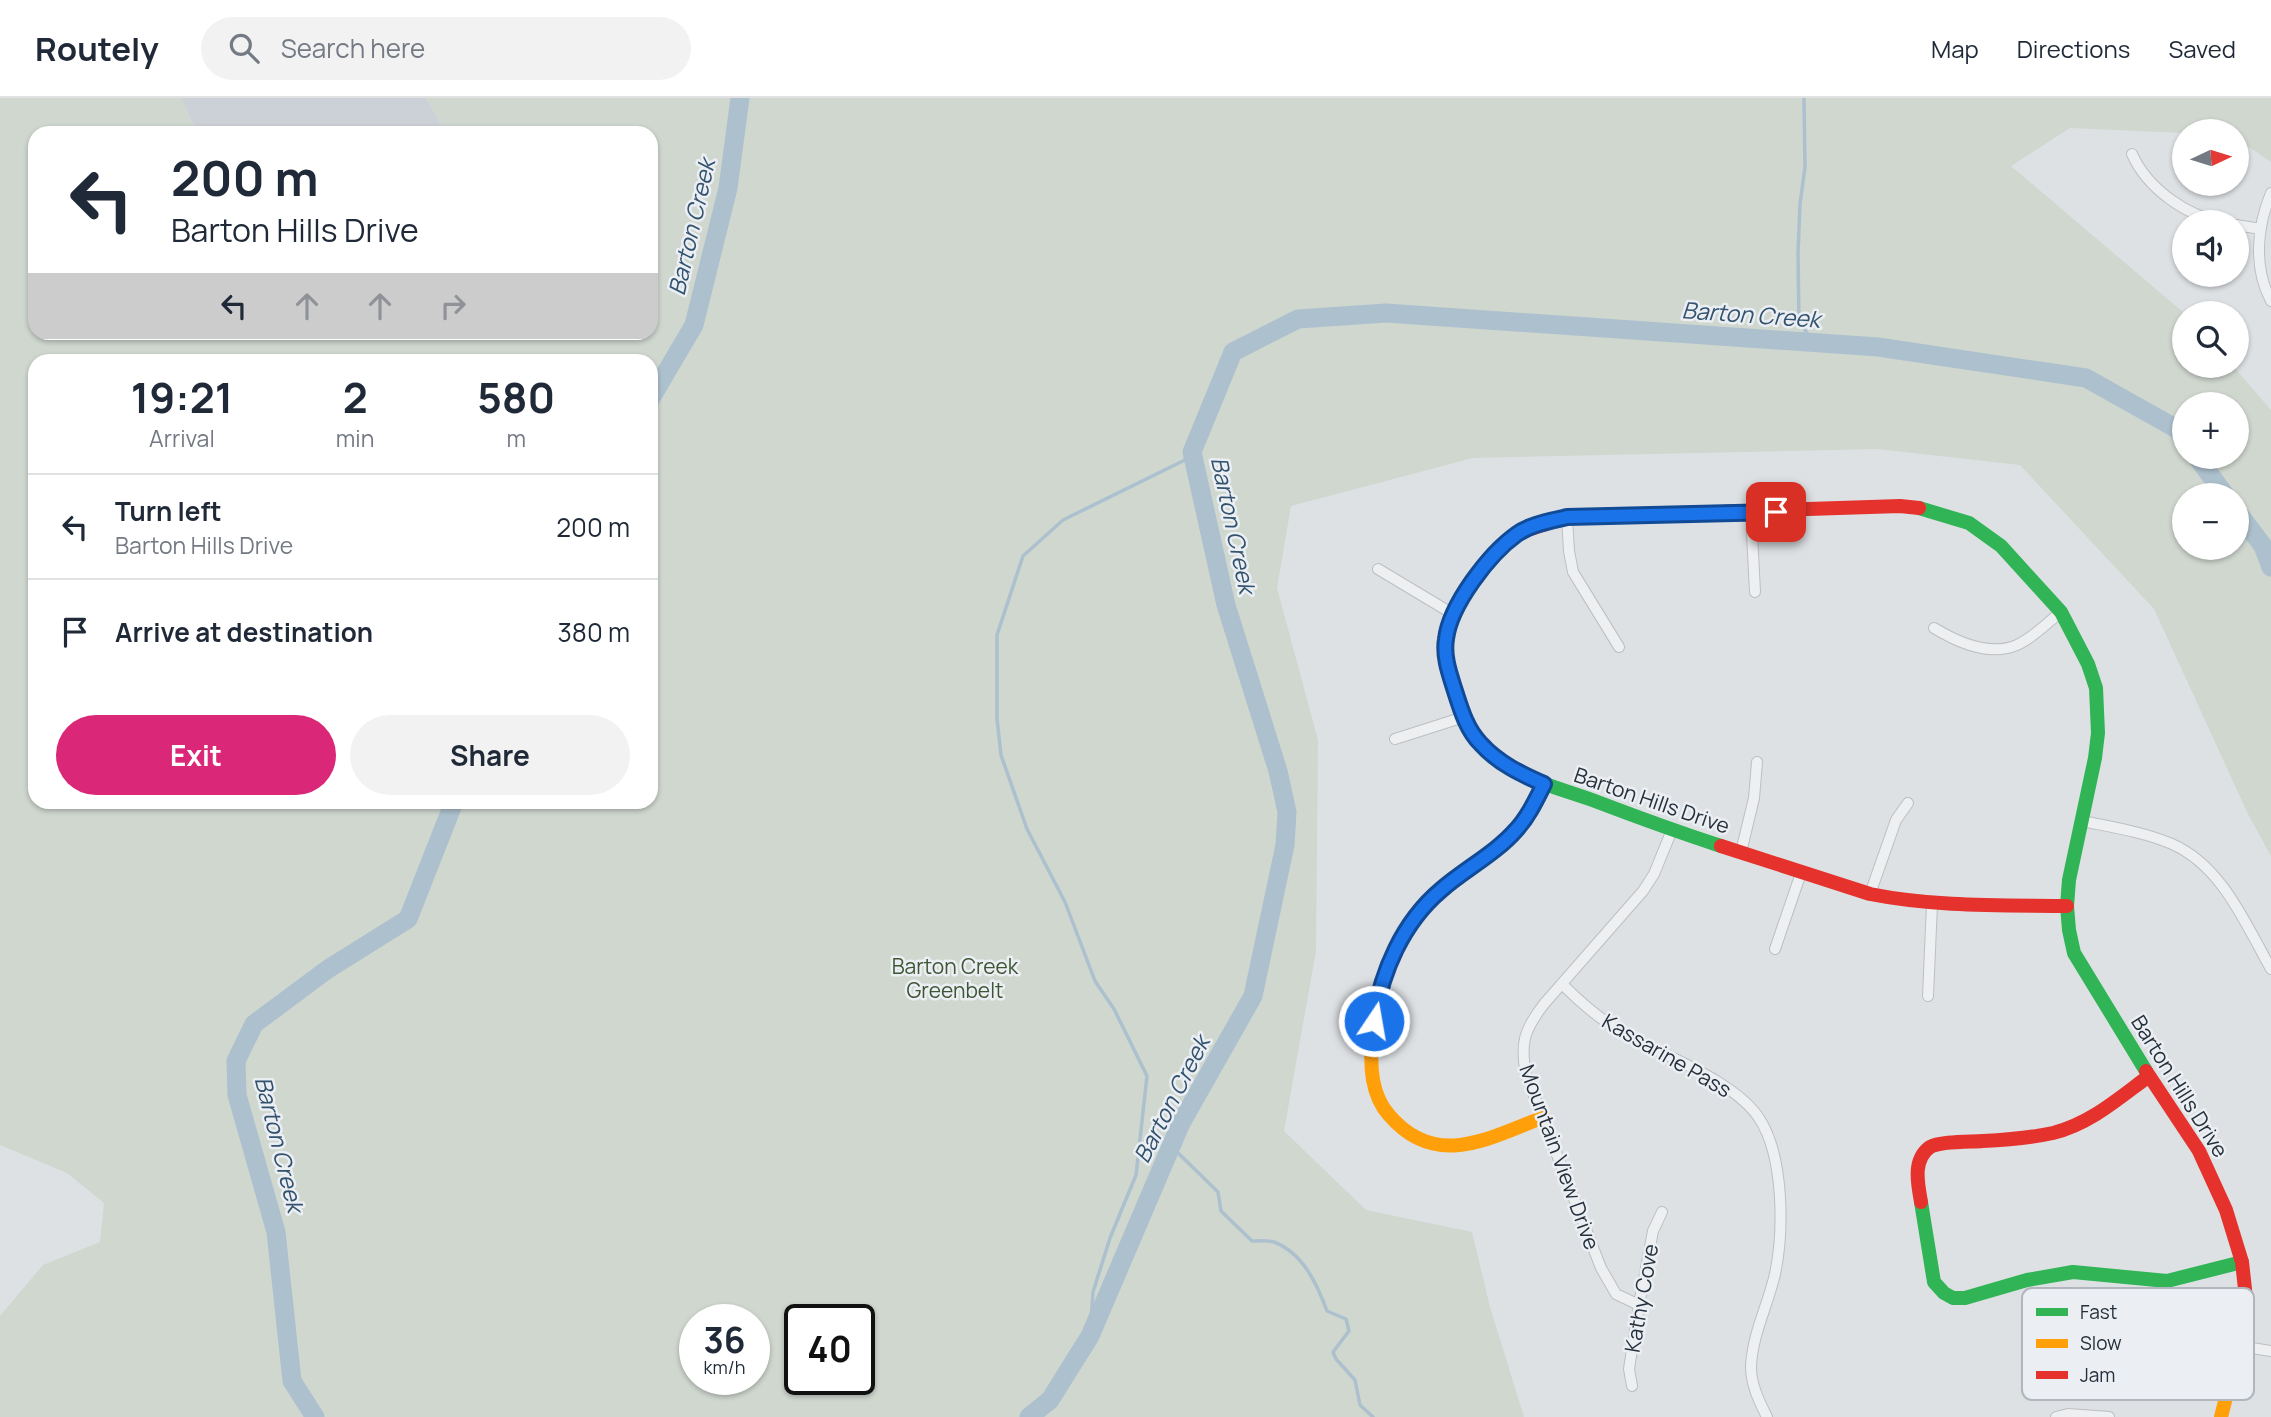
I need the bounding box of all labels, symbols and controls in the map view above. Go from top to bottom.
search box [201,17,691,80]
text: Routely [35,26,159,71]
icon: search [225,29,263,67]
text: Search here [281,30,425,66]
text: Map [1931,32,1979,65]
text: Directions [2017,32,2130,65]
text: Saved [2168,32,2236,65]
north arrow [2172,119,2249,196]
map controls [2172,119,2249,560]
text: 200 m [171,144,319,211]
water label: Barton Creek [660,152,723,298]
icon: left [56,154,147,245]
text: Barton Hills Drive [171,208,419,252]
button: sound [2172,210,2249,287]
icon: left [215,287,253,325]
icon: ahead [288,287,326,325]
icon: ahead [361,287,399,325]
icon: right [434,287,472,325]
water label: Barton Creek [1681,293,1825,335]
button: search [2172,301,2249,378]
text: 19:21 [131,368,233,426]
text: 2 [343,368,368,426]
text: 580 [477,368,555,426]
button: + [2172,392,2249,469]
text: Arrival [149,422,215,454]
text: min [336,422,374,454]
text: m [506,422,526,454]
water label: Barton Creek [1204,454,1265,600]
pin [1746,482,1806,542]
button: − [2172,483,2249,560]
text: Turn left [115,493,222,529]
icon: arrive [1757,493,1795,531]
icon: left [56,508,94,546]
text: 200 m [556,509,630,545]
text: Barton Hills Drive [115,529,293,561]
icon: arrive [56,613,94,651]
text: Arrive at destination [115,614,373,650]
text: 380 m [557,614,630,650]
button: Exit [56,715,336,795]
button: Share [350,715,630,795]
street label: Barton Hills Drive [1571,760,1733,840]
park label: Barton Creek Greenbelt [892,952,1019,1004]
position arrow [1337,984,1411,1058]
street label: Kassarine Pass [1597,1007,1737,1103]
street label: Barton Hills Drive [2125,1010,2235,1162]
water label: Barton Creek [1125,1027,1218,1168]
street label: Mountain View Drive [1513,1061,1607,1253]
water label: Barton Creek [248,1073,313,1219]
street label: Kathy Cove [1618,1241,1664,1355]
legend [2022,1288,2254,1400]
text: Fast [2080,1299,2117,1325]
speed limit sign: 40 [784,1304,875,1395]
text: 36 [703,1316,746,1364]
text: Slow [2080,1330,2122,1356]
text: km/h [704,1355,745,1379]
text: Jam [2080,1362,2115,1388]

